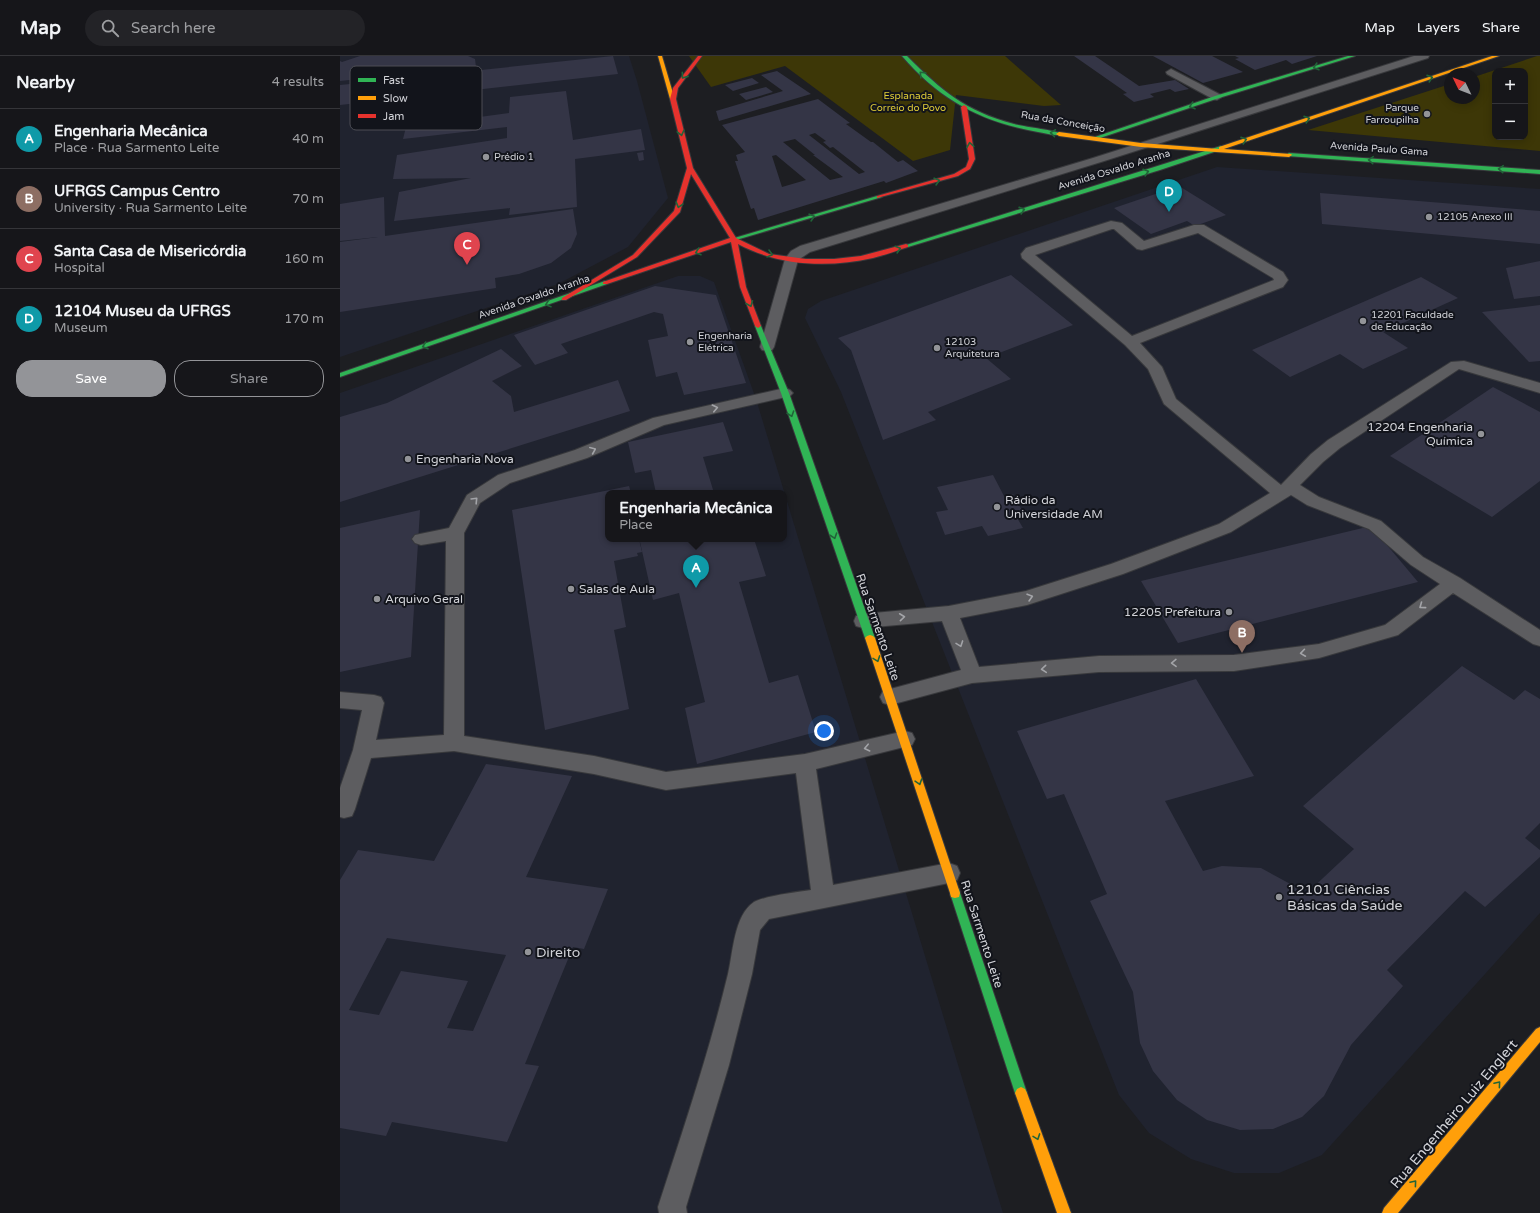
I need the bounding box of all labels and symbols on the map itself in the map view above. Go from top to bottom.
one-way arrow [1313,62,1320,71]
legend [350,66,482,130]
north arrow [1444,68,1480,104]
one-way arrow [919,71,927,79]
one-way arrow [682,72,689,79]
text: Fast [383,74,404,87]
one-way arrow [1427,74,1434,83]
park label: Esplanada Correio do Povo [870,90,946,114]
text: Slow [383,92,408,105]
one-way arrow [1189,101,1196,110]
place label: Parque Farroupilha [1365,102,1419,126]
street label: Rua da Conceição [1020,109,1106,135]
marker: Parque Farroupilha [1422,109,1432,119]
text: Jam [383,110,404,123]
one-way arrow [1303,115,1310,124]
one-way arrow [1050,129,1056,138]
one-way arrow [677,130,685,137]
one-way arrow [1240,136,1247,145]
street label: Avenida Paulo Gama [1330,140,1428,158]
one-way arrow [966,142,975,148]
street label: Avenida Osvaldo Aranha [1056,147,1172,193]
place label: Prédio 1 [494,151,534,163]
marker: Prédio 1 [481,152,491,162]
one-way arrow [1368,155,1374,164]
one-way arrow [1498,164,1504,173]
one-way arrow [1143,168,1150,177]
one-way arrow [933,177,940,186]
pin: D [1156,179,1182,212]
one-way arrow [675,201,684,208]
one-way arrow [1018,206,1025,215]
place label: 12105 Anexo III [1437,211,1513,223]
marker: 12105 Anexo III [1424,212,1434,222]
one-way arrow [808,213,815,222]
pin: C [454,232,480,265]
one-way arrow [894,245,901,254]
one-way arrow [694,247,701,256]
one-way arrow [767,250,773,258]
street label: Avenida Osvaldo Aranha [477,272,591,322]
one-way arrow [545,299,552,308]
one-way arrow [745,301,753,308]
place label: 12201 Faculdade de Educação [1371,309,1454,333]
marker: 12201 Faculdade de Educação [1358,316,1368,326]
place label: Engenharia Elétrica [698,330,752,354]
place label: 12103 Arquitetura [945,336,1000,360]
marker: Engenharia Elétrica [685,337,695,347]
one-way arrow [422,341,429,350]
marker: 12103 Arquitetura [932,343,942,353]
one-way arrow [711,404,718,413]
one-way arrow [787,410,795,417]
place label: 12204 Engenharia Química [1367,420,1473,448]
marker: 12204 Engenharia Química [1476,429,1486,439]
one-way arrow [589,446,596,454]
place label: Engenharia Nova [416,452,514,466]
marker: Engenharia Nova [403,454,413,464]
place label: Rádio da Universidade AM [1005,493,1103,521]
one-way arrow [470,497,477,505]
marker: Rádio da Universidade AM [992,502,1002,512]
one-way arrow [829,533,838,540]
pin: A [683,555,709,588]
street label: Rua Sarmento Leite [853,572,903,683]
place label: Salas de Aula [579,582,655,596]
marker: Salas de Aula [566,584,576,594]
place label: Arquivo Geral [385,592,463,606]
one-way arrow [1026,593,1033,602]
marker: Arquivo Geral [372,594,382,604]
one-way arrow [1420,602,1427,609]
place label: 12205 Prefeitura [1124,605,1221,619]
marker: 12205 Prefeitura [1224,607,1234,617]
one-way arrow [899,613,905,622]
pin: B [1229,620,1255,653]
one-way arrow [956,641,964,648]
one-way arrow [1300,648,1306,657]
one-way arrow [872,656,880,663]
one-way arrow [1171,659,1177,667]
one-way arrow [1041,664,1047,673]
your location [814,721,834,741]
one-way arrow [863,743,870,751]
one-way arrow [914,779,923,786]
street label: Rua Sarmento Leite [958,878,1006,990]
place label: 12101 Ciências Básicas da Saúde [1287,881,1403,914]
marker: 12101 Ciências Básicas da Saúde [1274,892,1284,902]
place label: Direito [536,944,580,961]
marker: Direito [523,947,533,957]
street label: Rua Engenheiro Luiz Englert [1387,1036,1522,1192]
one-way arrow [1493,1081,1500,1088]
one-way arrow [1033,1134,1041,1141]
one-way arrow [1410,1181,1417,1188]

